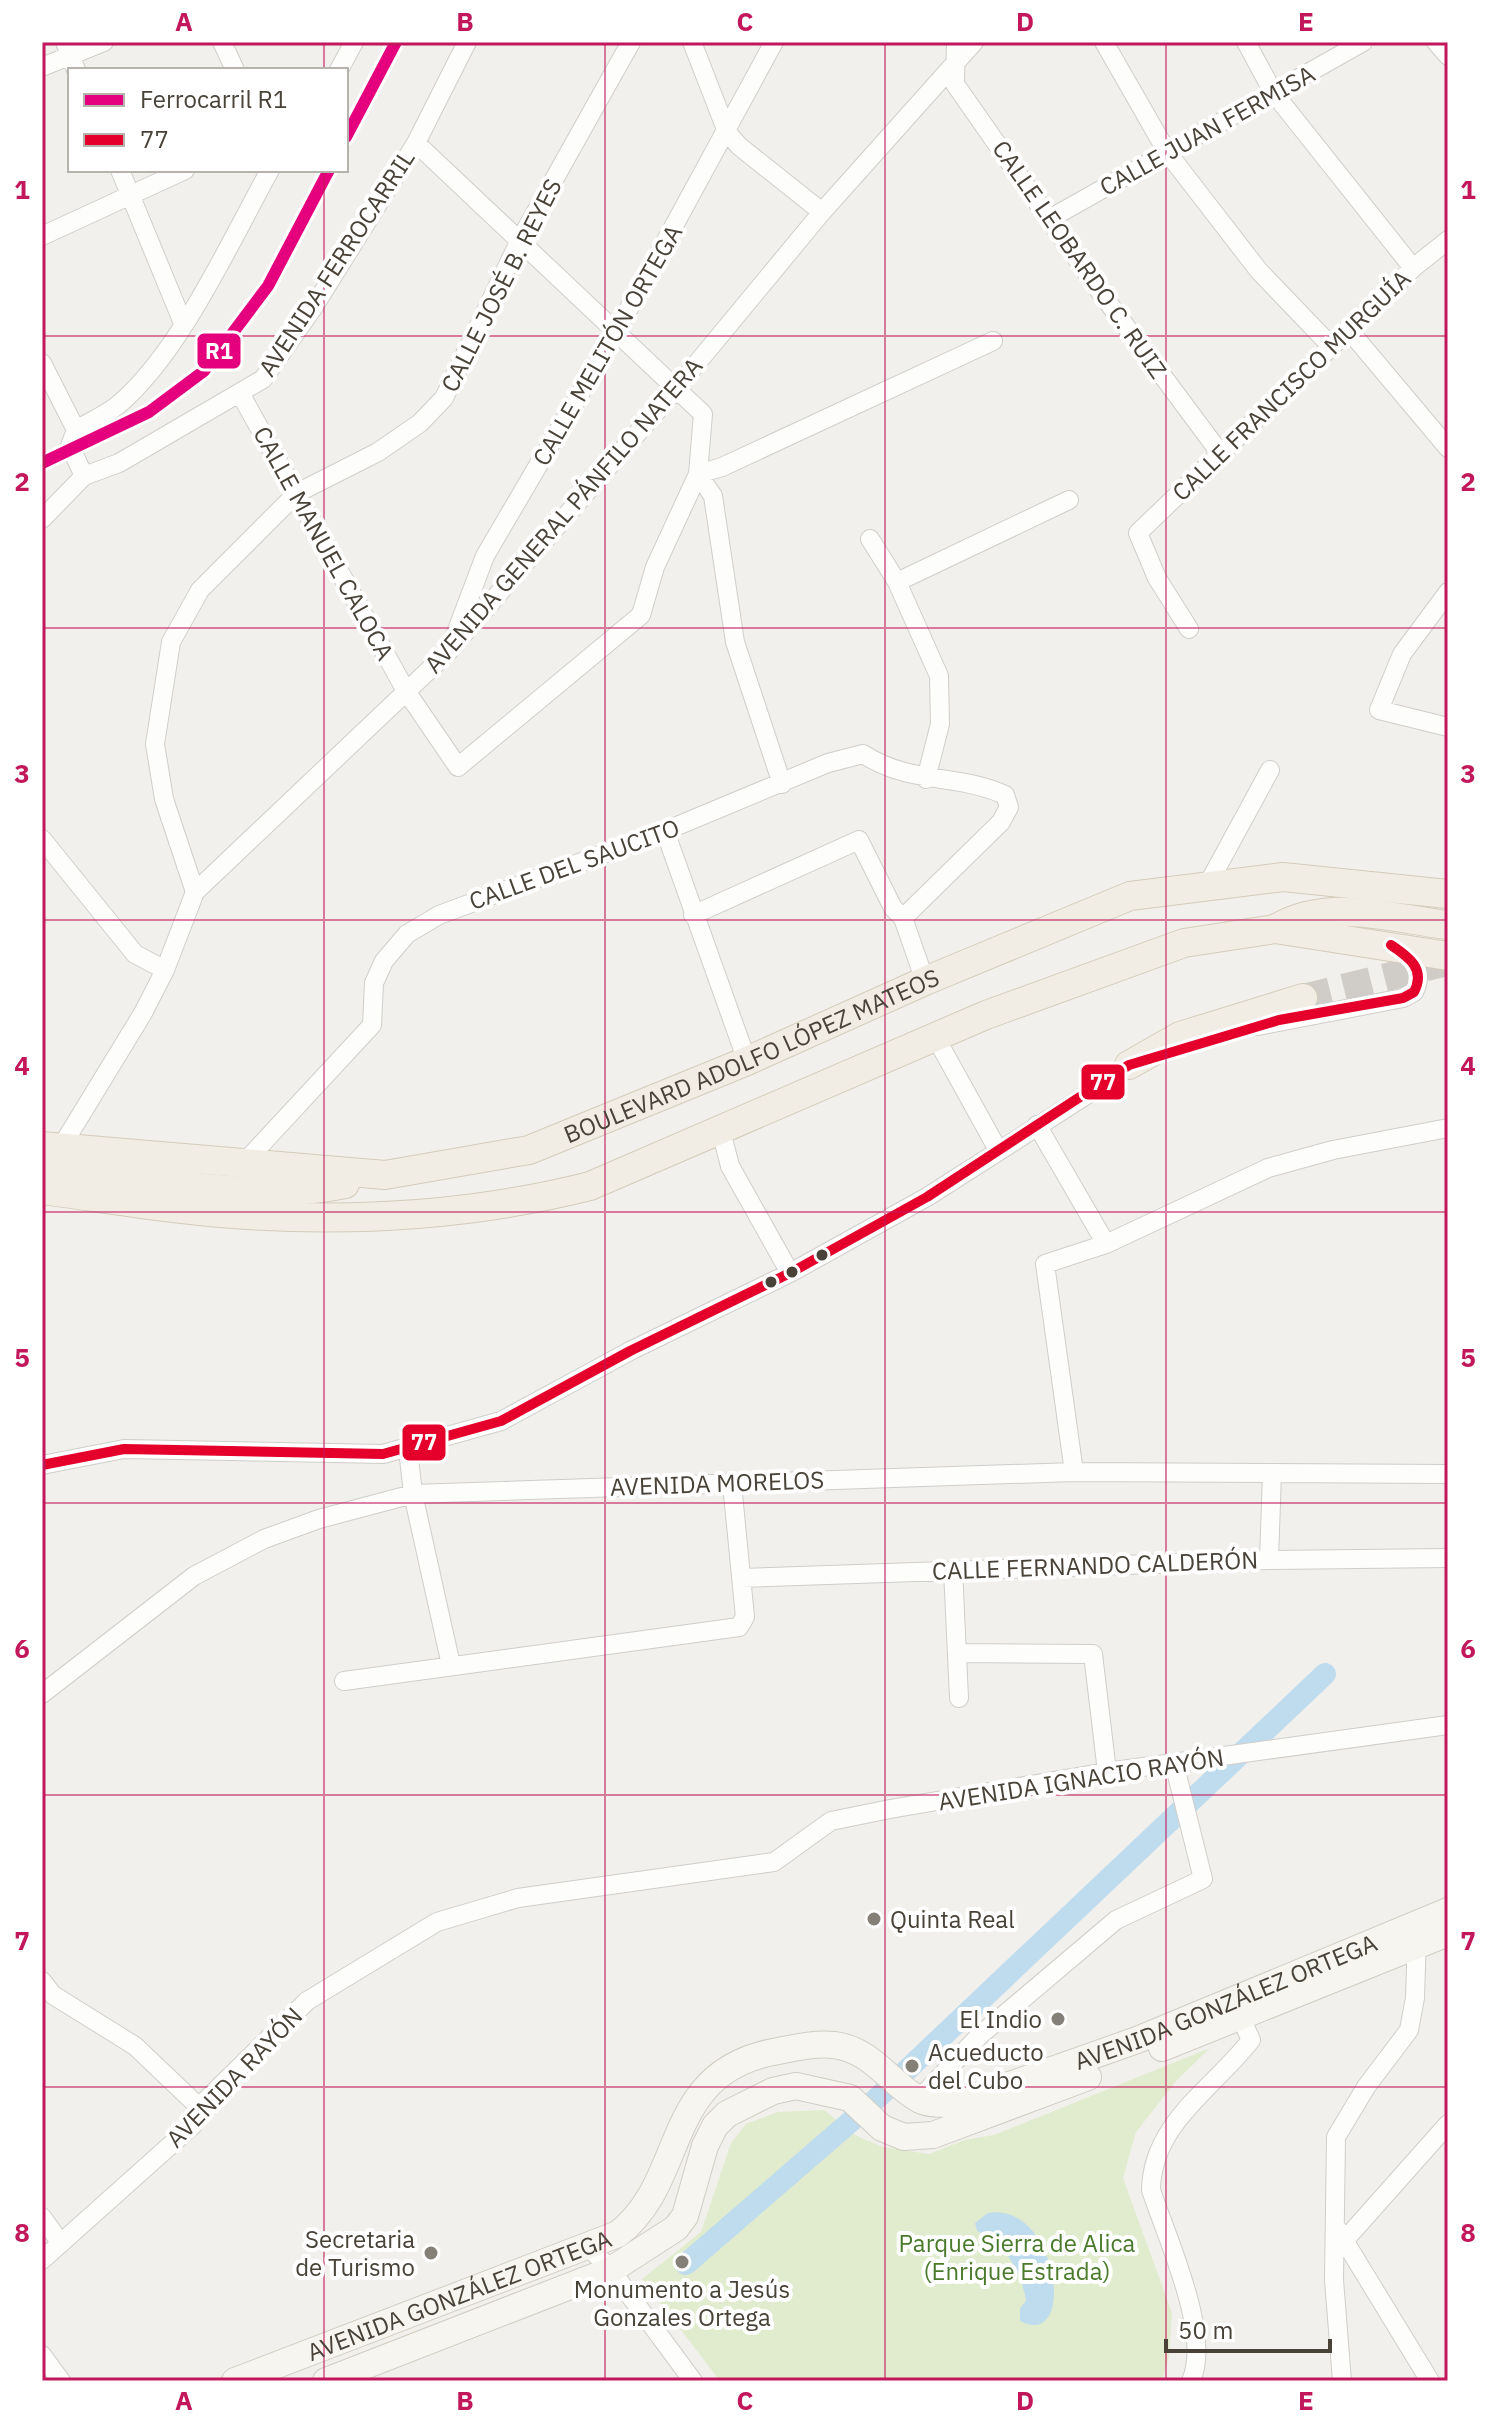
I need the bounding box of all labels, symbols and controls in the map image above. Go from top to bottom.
text: A [175,4,193,38]
text: B [456,4,474,38]
text: C [737,4,754,38]
text: D [1016,4,1034,38]
text: E [1298,4,1314,38]
street label: CALLE JUAN FERMISA [1094,57,1320,203]
legend [68,68,348,172]
text: Ferrocarril R1 [140,83,287,115]
text: 77 [140,123,169,155]
street label: CALLE LEOBARDO C. RUIZ [985,134,1175,385]
street label: AVENIDA FERROCARRIL [251,144,421,382]
text: 1 [14,172,30,206]
text: 1 [1460,172,1476,206]
street label: CALLE JOSÉ B. REYES [433,173,569,397]
street label: CALLE MELITÓN ORTEGA [525,219,689,471]
street label: CALLE FRANCISCO MURGUÍA [1165,262,1417,508]
line badge: R1 [196,332,242,370]
text: R1 [205,336,233,365]
street label: AVENIDA GENERAL PÁNFILO NATERA [417,350,709,680]
street label: CALLE MANUEL CALOCA [246,420,402,666]
text: 2 [14,464,30,498]
text: 2 [1460,464,1476,498]
text: 3 [14,756,30,790]
text: 3 [1460,756,1476,790]
street label: CALLE DEL SAUCITO [464,811,684,917]
street label: BOULEVARD ADOLFO LÓPEZ MATEOS [559,961,944,1150]
text: 4 [14,1048,30,1082]
text: 4 [1460,1048,1476,1082]
line badge: 77 [1080,1063,1126,1101]
text: 77 [1090,1067,1116,1096]
unlabelled marker [814,1247,830,1263]
unlabelled marker [784,1264,800,1280]
unlabelled marker [763,1274,779,1290]
text: 5 [14,1340,30,1374]
text: 5 [1460,1340,1476,1374]
line badge: 77 [401,1423,447,1462]
text: 77 [411,1427,437,1456]
street label: AVENIDA MORELOS [609,1463,825,1503]
street label: CALLE FERNANDO CALDERÓN [931,1543,1259,1587]
text: 6 [14,1631,30,1665]
text: 6 [1460,1631,1476,1665]
street label: AVENIDA IGNACIO RAYÓN [936,1741,1226,1817]
place label: Quinta Real [890,1903,1015,1935]
marker: Quinta Real [865,1910,883,1928]
text: 7 [14,1923,30,1957]
text: 7 [1460,1923,1476,1957]
street label: AVENIDA GONZÁLEZ ORTEGA [1070,1926,1382,2077]
street label: AVENIDA RAYÓN [159,2000,309,2154]
place label: El Indio [959,2003,1042,2035]
marker: El Indio [1049,2010,1067,2028]
place label: Acueducto del Cubo [928,2036,1044,2096]
marker: Acueducto del Cubo [903,2057,921,2075]
text: 8 [14,2215,30,2249]
text: 8 [1460,2215,1476,2249]
street label: AVENIDA GONZÁLEZ ORTEGA [302,2222,616,2368]
place label: Secretaria de Turismo [295,2223,415,2283]
park label: Parque Sierra de Alica (Enrique Estrada) [899,2227,1136,2287]
marker: Secretaria de Turismo [422,2244,440,2262]
marker: Monumento a Jesús Gonzales Ortega [673,2253,691,2271]
place label: Monumento a Jesús Gonzales Ortega [574,2273,790,2333]
scale bar [1166,2303,1330,2353]
text: 50 m [1178,2314,1233,2346]
text: A [175,2383,193,2417]
text: B [456,2383,474,2417]
text: C [737,2383,754,2417]
text: D [1016,2383,1034,2417]
text: E [1298,2383,1314,2417]

